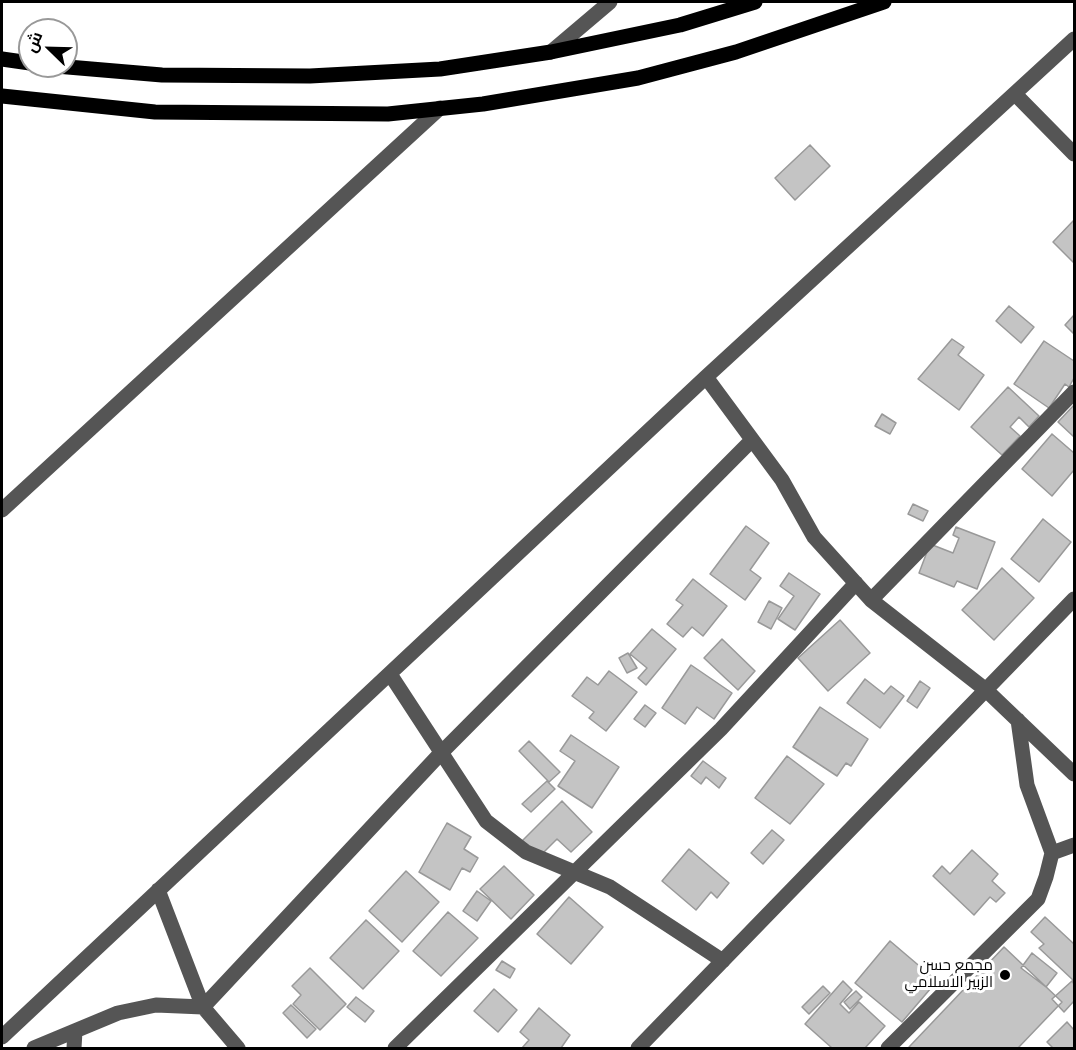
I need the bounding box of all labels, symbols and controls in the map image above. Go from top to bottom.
north arrow [18,18,78,78]
text: ش [19,28,47,55]
place label: مجمع حسن الزبير الاسلامي [904,957,993,992]
marker: مجمع حسن الزبير الاسلامي [998,968,1012,982]

